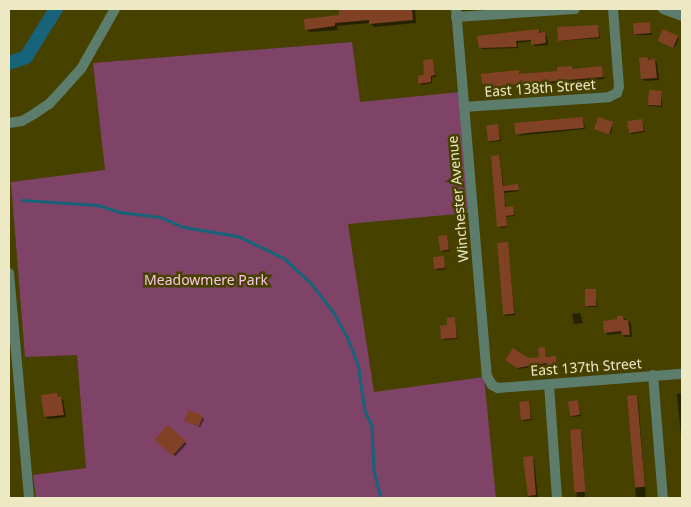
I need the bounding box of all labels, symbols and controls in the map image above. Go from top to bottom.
street label: East 138th Street [484,76,596,100]
street label: Winchester Avenue [444,135,472,263]
park label: Meadowmere Park [144,272,268,288]
street label: East 137th Street [530,355,642,379]

